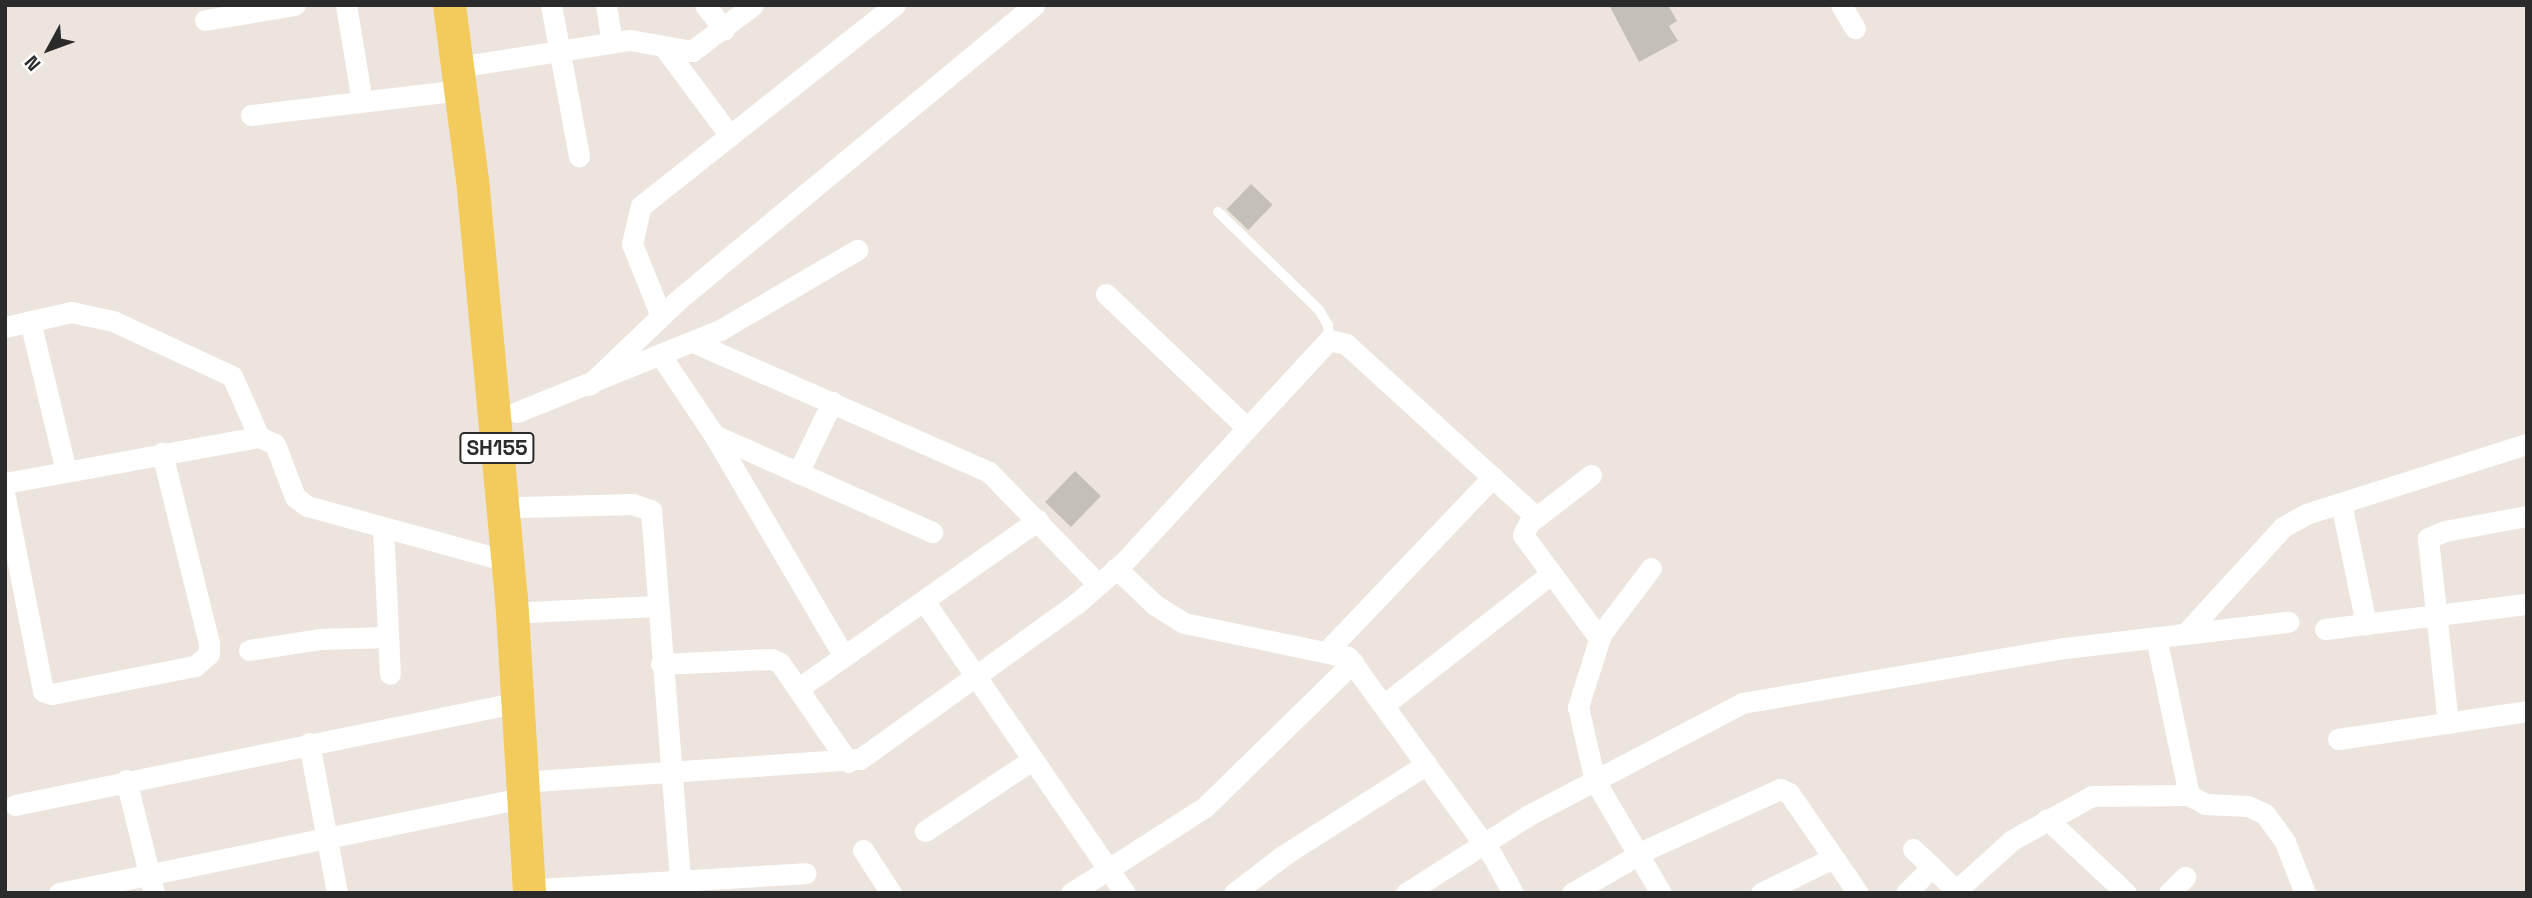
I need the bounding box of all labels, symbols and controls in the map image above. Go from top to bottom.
north arrow [14,14,84,84]
text: N [19,50,46,76]
road number: SH155 [458,430,536,466]

